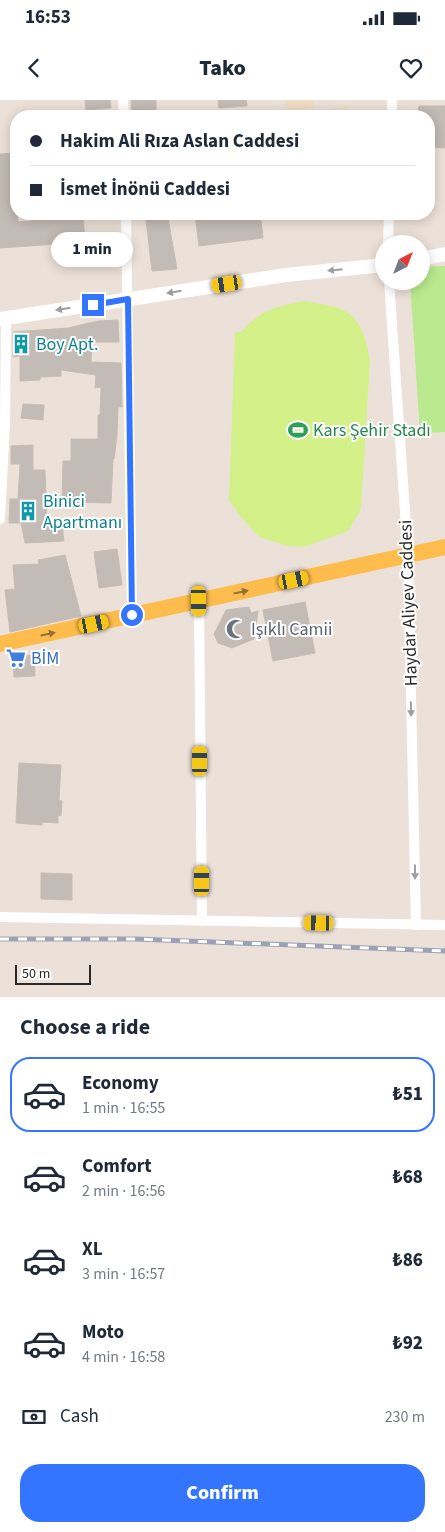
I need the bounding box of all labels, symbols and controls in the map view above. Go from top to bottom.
text: 16:53 [25,4,71,31]
text: Tako [199,52,246,84]
icon: back [20,54,48,82]
icon: heart [397,54,425,82]
text: Hakim Ali Rıza Aslan Caddesi [60,128,299,155]
text: İsmet İnönü Caddesi [60,176,230,203]
callout: 1 min [52,232,134,268]
north arrow [375,235,430,290]
map controls [375,235,430,290]
text: 1 min [72,238,112,260]
one-way arrow [327,266,343,274]
car [211,274,242,294]
one-way arrow [166,288,182,296]
route end [82,294,104,316]
one-way arrow [54,306,70,314]
place label: Boy Apt. [36,332,98,357]
building icon: Boy Apt. [10,333,32,355]
place label: Kars Şehir Stadı [313,418,431,443]
sports icon: Kars Şehir Stadı [287,419,309,441]
place label: Binici Apartmanı [43,489,122,535]
building icon: Binici Apartmanı [17,500,39,522]
street label: Haydar Aliyev Caddesi [393,519,424,687]
car [277,570,310,590]
car [191,586,206,616]
one-way arrow [233,588,248,596]
route start [121,604,143,626]
car [77,614,110,634]
place label: Işıklı Camii [251,617,332,642]
mosque icon: Işıklı Camii [225,618,247,640]
one-way arrow [40,629,56,637]
place label: BİM [31,646,59,671]
supermarket icon: BİM [5,647,27,669]
one-way arrow [408,701,416,717]
car [192,746,207,776]
one-way arrow [411,864,419,880]
car [194,866,209,896]
car [303,915,334,931]
scale bar [15,962,91,985]
text: 50 m [22,964,50,984]
text: Choose a ride [20,1011,150,1043]
text: Economy [82,1070,159,1097]
icon: car [22,1072,67,1117]
text: ₺51 [393,1081,423,1108]
text: 1 min · 16:55 [82,1097,165,1119]
text: Comfort [82,1153,152,1180]
icon: car [22,1155,67,1200]
text: ₺68 [393,1164,423,1191]
text: 2 min · 16:56 [82,1180,165,1202]
text: XL [82,1236,103,1263]
icon: car [22,1238,67,1283]
text: ₺86 [393,1247,423,1274]
text: 3 min · 16:57 [82,1263,165,1285]
text: Moto [82,1319,124,1346]
icon: car [22,1321,67,1366]
text: ₺92 [393,1330,423,1357]
text: 4 min · 16:58 [82,1346,165,1368]
icon: cash [20,1403,48,1431]
text: Cash [60,1403,99,1430]
text: 230 m [385,1406,425,1428]
button: Confirm [20,1464,425,1522]

